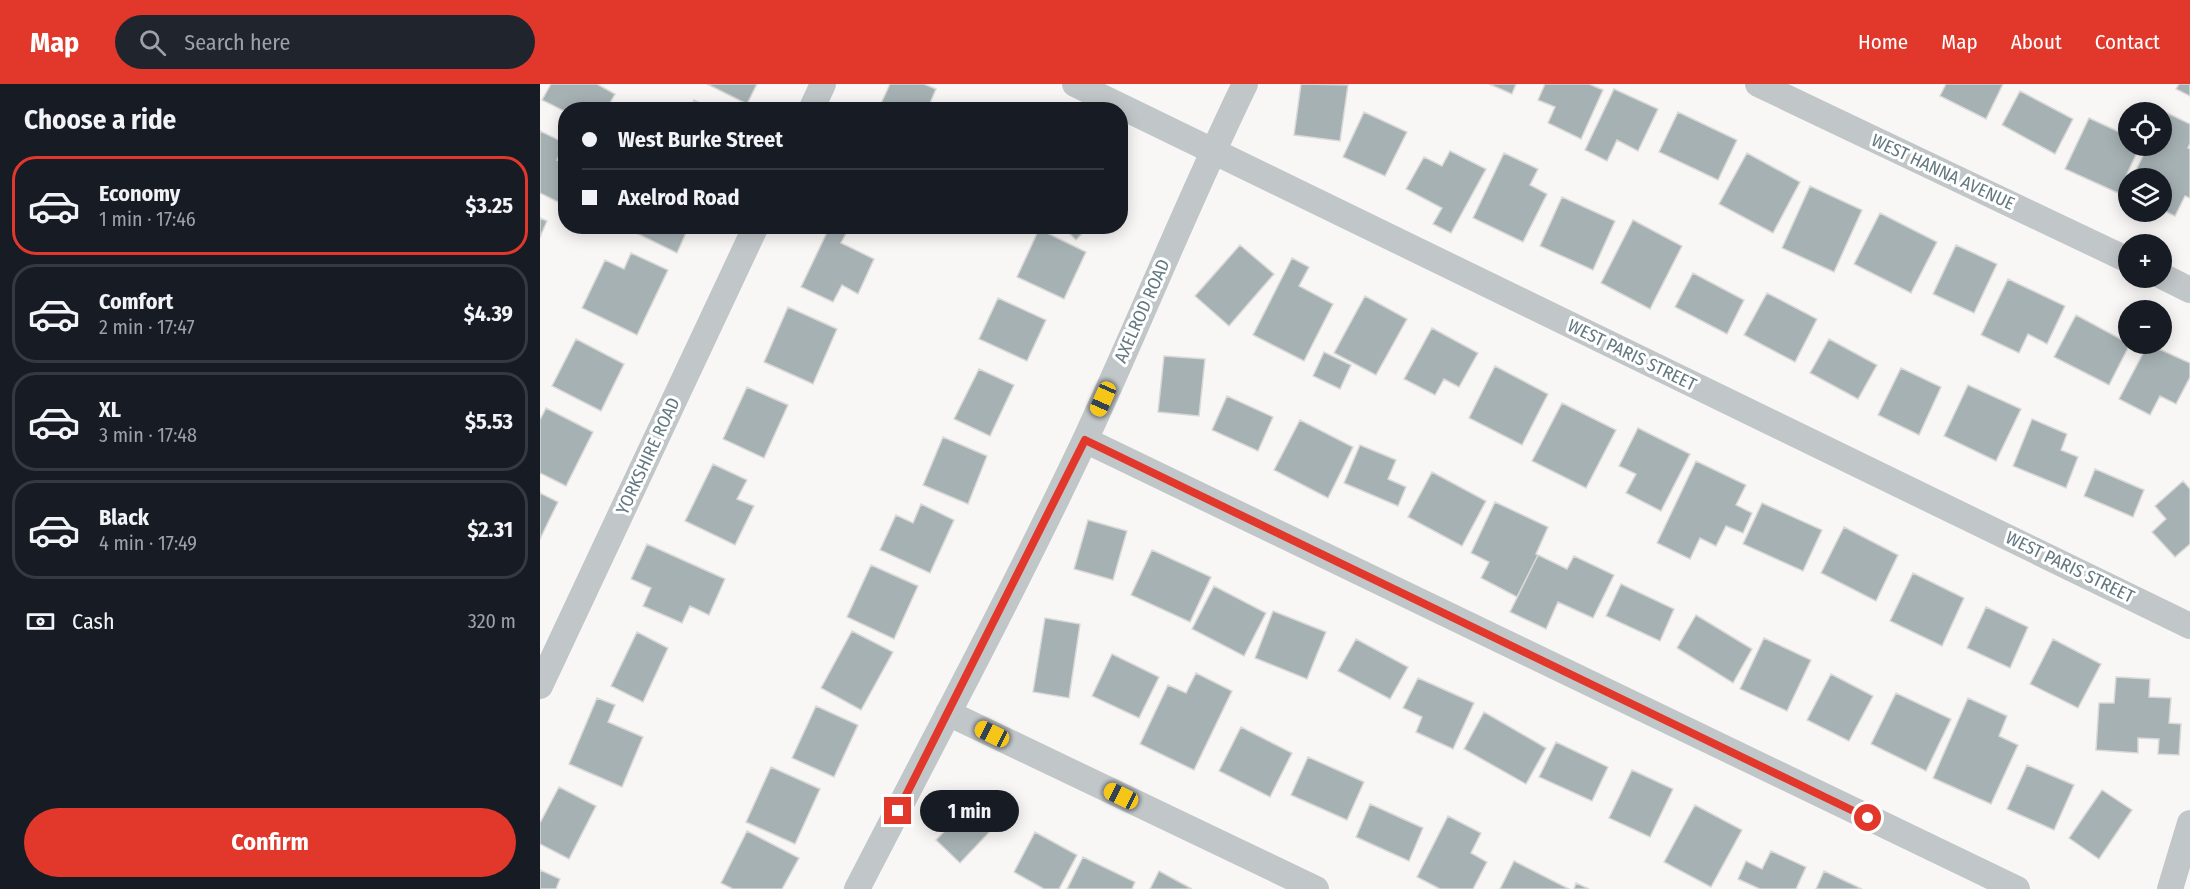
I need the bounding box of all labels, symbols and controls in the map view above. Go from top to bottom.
search box [115,15,535,69]
text: Map [30,26,79,59]
icon: search [136,26,169,59]
text: Search here [184,29,290,56]
text: Home [1858,29,1908,55]
text: Map [1941,29,1978,55]
text: About [2011,29,2062,55]
text: Contact [2095,29,2160,55]
map controls [2118,102,2172,354]
button: locate [2118,102,2172,156]
text: Choose a ride [24,104,176,136]
text: West Burke Street [618,126,783,153]
street label: WEST HANNA AVENUE [1868,129,2018,215]
button: layers [2118,168,2172,222]
icon: car [27,179,81,233]
text: Economy [99,180,180,207]
text: Axelrod Road [618,184,739,211]
text: $3.25 [466,192,513,219]
text: 1 min · 17:46 [99,207,196,231]
button: + [2118,234,2172,288]
street label: AXELROD ROAD [1109,256,1175,366]
icon: car [27,287,81,341]
text: Comfort [99,288,173,315]
text: $4.39 [464,300,513,327]
button: − [2118,300,2172,354]
street label: WEST PARIS STREET [1564,314,1700,396]
text: 2 min · 17:47 [99,315,195,339]
car [1087,379,1119,419]
street label: YORKSHIRE ROAD [611,394,685,518]
icon: car [27,395,81,449]
text: XL [99,396,121,423]
text: $5.53 [465,408,513,435]
text: 3 min · 17:48 [99,423,197,447]
icon: car [27,503,81,557]
text: Black [99,504,149,531]
text: $2.31 [467,516,513,543]
street label: WEST PARIS STREET [2002,526,2138,608]
text: 4 min · 17:49 [99,531,197,555]
icon: cash [24,605,57,638]
text: Cash [72,608,115,635]
text: 320 m [468,609,516,633]
car [972,718,1012,750]
car [1101,780,1141,812]
callout: 1 min [919,790,1018,832]
route end [884,797,911,824]
text: 1 min [948,799,991,823]
route start [1854,804,1881,831]
button: Confirm [24,808,516,877]

